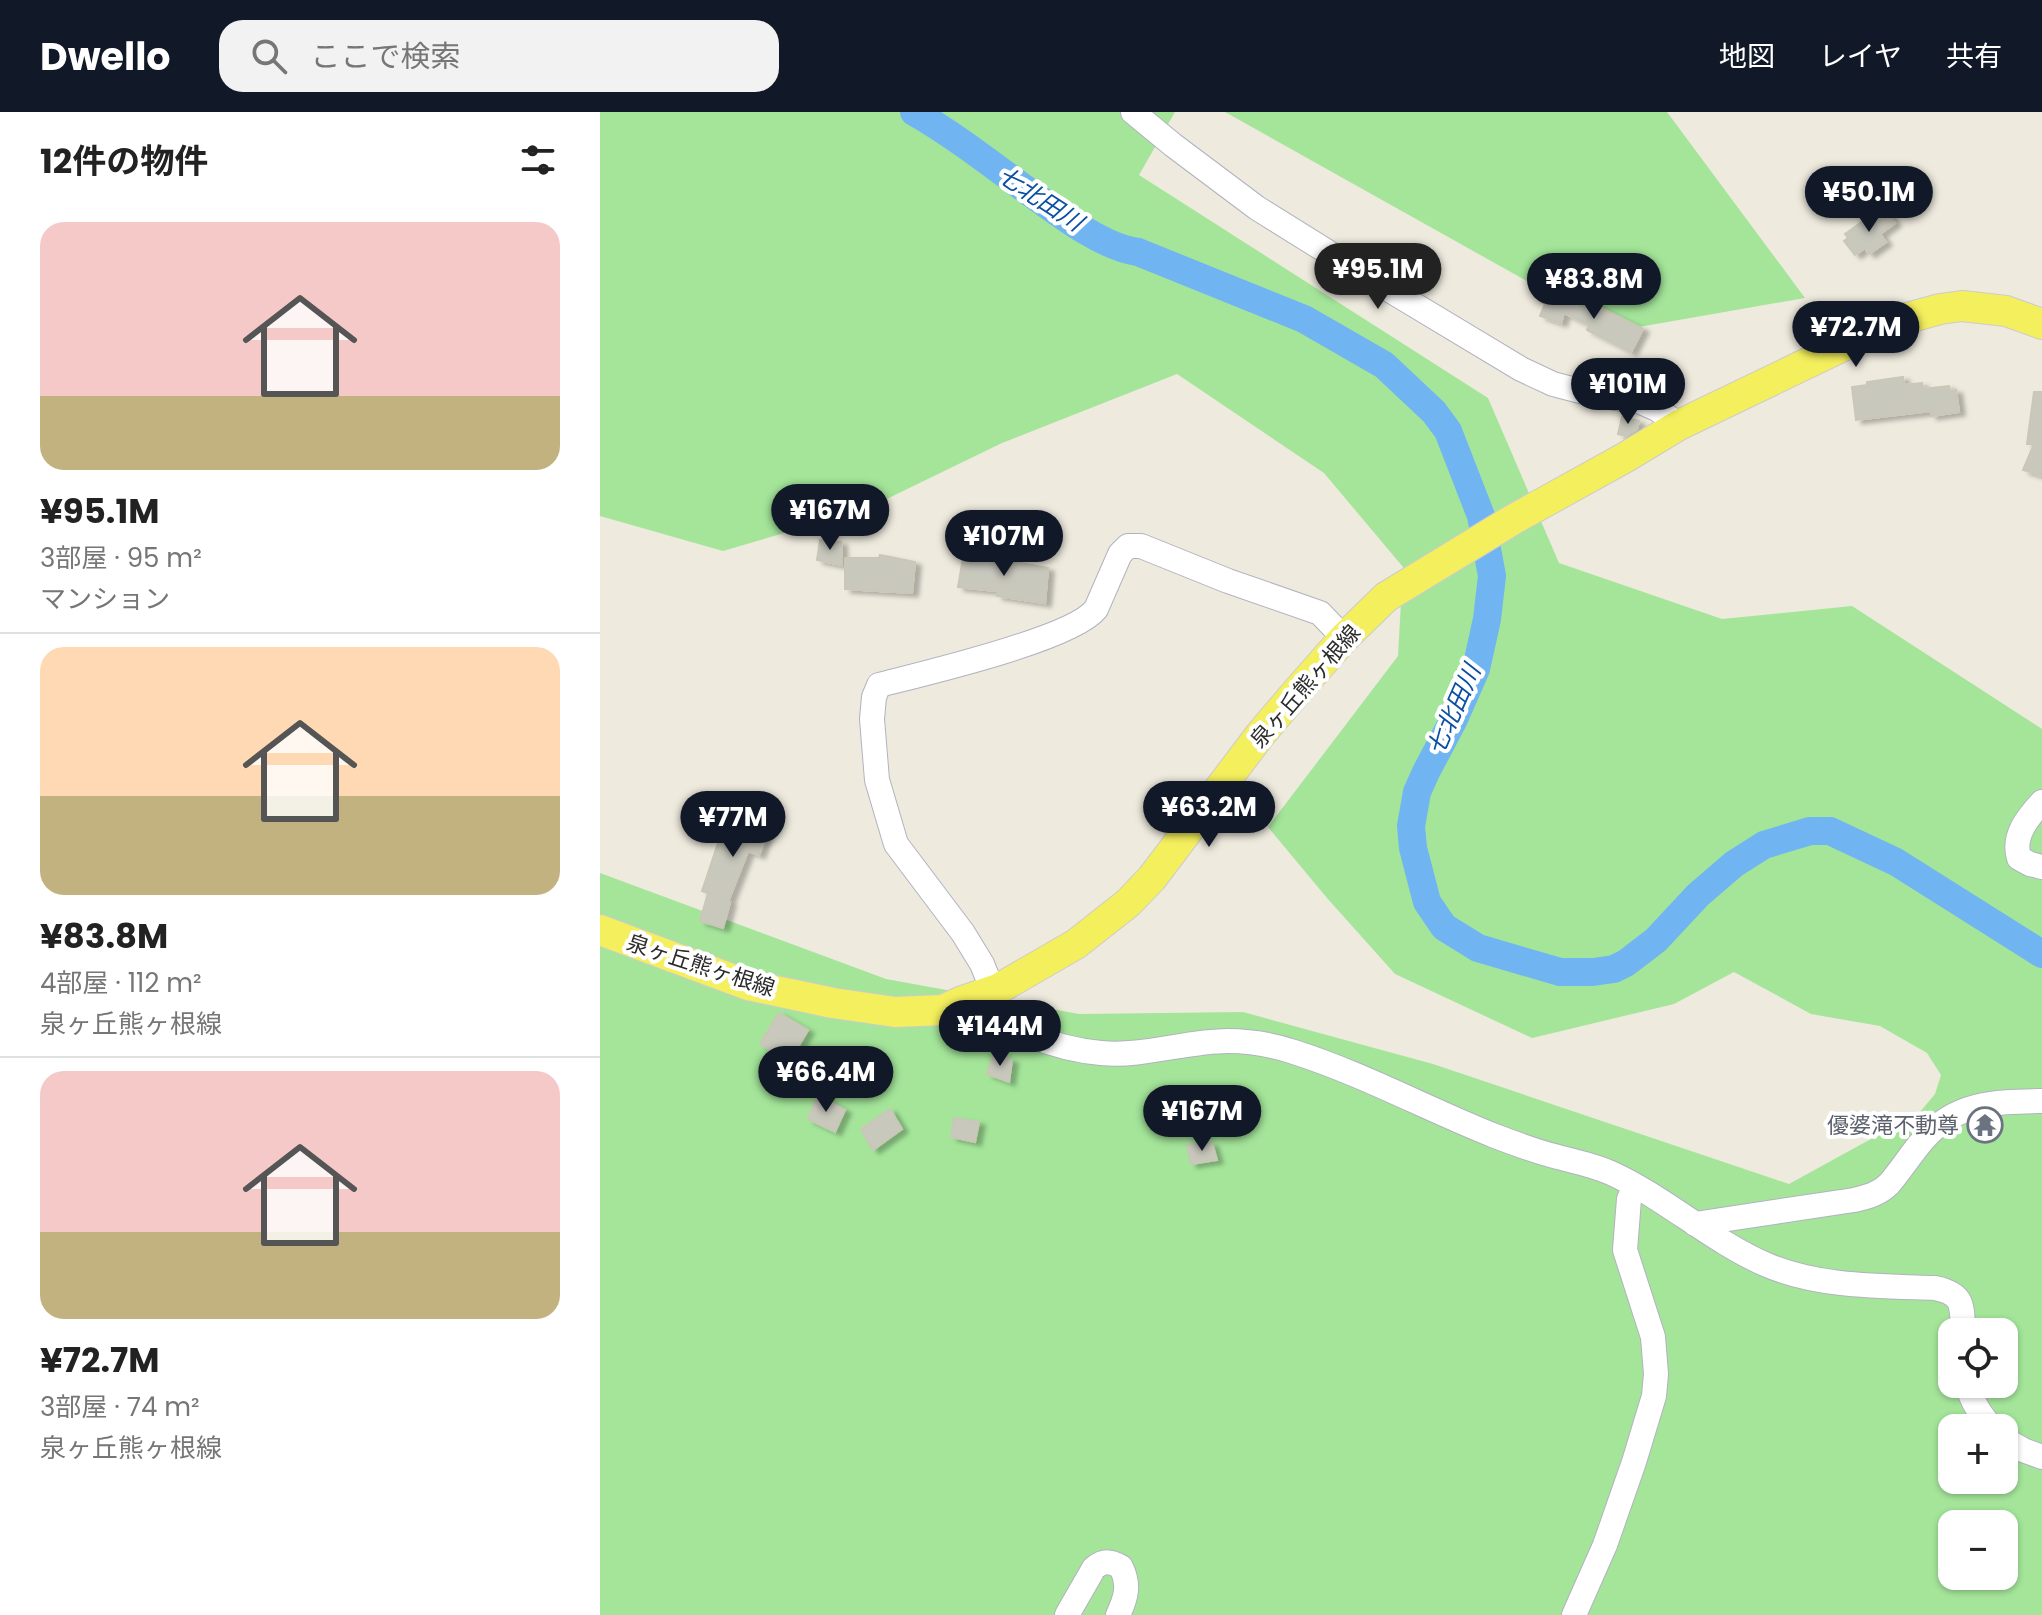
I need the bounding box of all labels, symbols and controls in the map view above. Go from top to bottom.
search box [219,20,779,92]
text: Dwello [40,30,171,83]
icon: search [247,34,291,78]
text: ここで検索 [311,35,461,78]
text: 地図 [1719,37,1775,76]
text: レイヤ [1819,37,1902,76]
text: 共有 [1946,37,2002,76]
text: 12件の物件 [40,137,208,185]
icon: filters [516,138,560,182]
water label: 七北田川 [991,159,1092,240]
pin: ¥50.1M [1804,166,1934,234]
text: ¥50.1M [1823,174,1915,210]
pin: ¥95.1M [1313,243,1443,311]
text: ¥95.1M [1332,251,1424,287]
pin: ¥83.8M [1529,253,1659,321]
text: ¥83.8M [1545,261,1643,297]
icon: home [228,274,372,418]
pin: ¥72.7M [1791,301,1921,369]
text: ¥72.7M [1810,309,1902,345]
pin: ¥101M [1572,358,1684,426]
text: ¥101M [1589,366,1667,402]
pin: ¥167M [774,484,886,552]
text: ¥95.1M [40,487,159,535]
text: ¥167M [789,492,871,528]
pin: ¥107M [948,510,1060,578]
text: ¥107M [963,518,1045,554]
text: 3部屋 · 95 m² [40,540,202,576]
text: マンション [40,581,170,617]
street label: 泉ヶ丘熊ヶ根線 [1243,618,1368,755]
water label: 七北田川 [1419,656,1489,760]
icon: home [228,699,372,843]
pin: ¥63.2M [1144,781,1274,849]
text: ¥63.2M [1161,789,1257,825]
pin: ¥77M [686,791,780,859]
text: ¥77M [698,799,768,835]
text: ¥83.8M [40,912,168,960]
street label: 泉ヶ丘熊ヶ根線 [623,927,779,1004]
text: 4部屋 · 112 m² [40,965,202,1001]
pin: ¥144M [944,1000,1056,1068]
text: 泉ヶ丘熊ヶ根線 [40,1006,222,1042]
text: ¥144M [957,1008,1043,1044]
pin: ¥66.4M [761,1046,891,1114]
text: ¥66.4M [776,1054,876,1090]
pin: ¥167M [1146,1085,1258,1153]
text: ¥167M [1161,1093,1243,1129]
temple icon: 優婆滝不動尊 [1966,1106,2004,1144]
place label: 優婆滝不動尊 [1827,1110,1959,1141]
icon: home [228,1123,372,1267]
map controls [1938,1318,2018,1590]
button: locate [1938,1318,2018,1398]
text: ¥72.7M [40,1336,159,1384]
text: 3部屋 · 74 m² [40,1389,200,1425]
button: + [1938,1414,2018,1494]
text: 泉ヶ丘熊ヶ根線 [40,1430,222,1466]
button: − [1938,1510,2018,1590]

